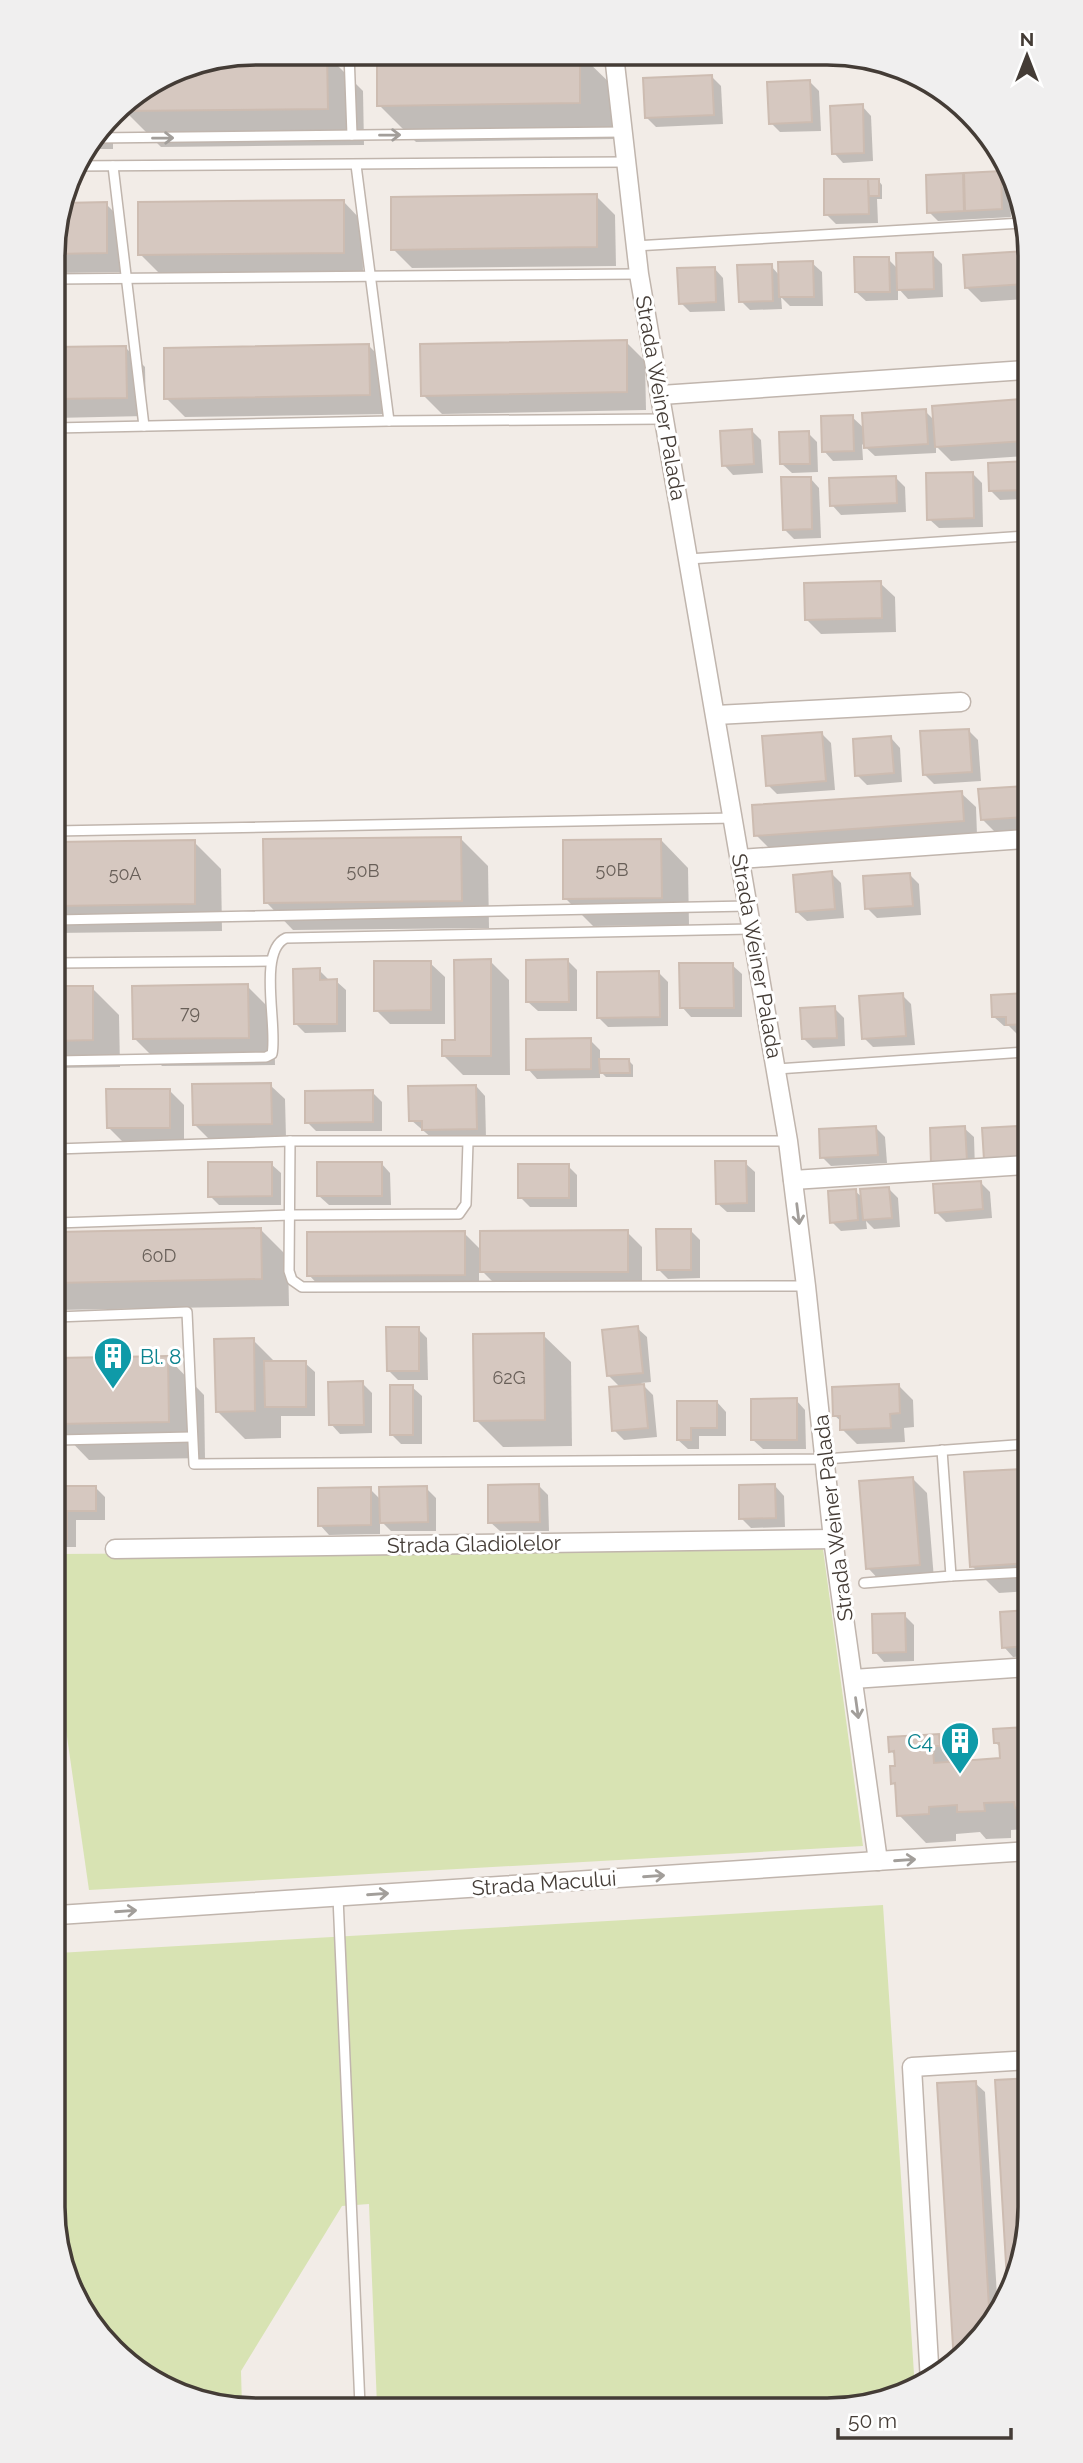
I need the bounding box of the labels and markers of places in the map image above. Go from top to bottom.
building icon: Bl. 8 [92,1335,134,1390]
place label: Bl. 8 [140,1344,181,1369]
building icon: C4 [939,1720,981,1775]
place label: C4 [907,1729,933,1754]

